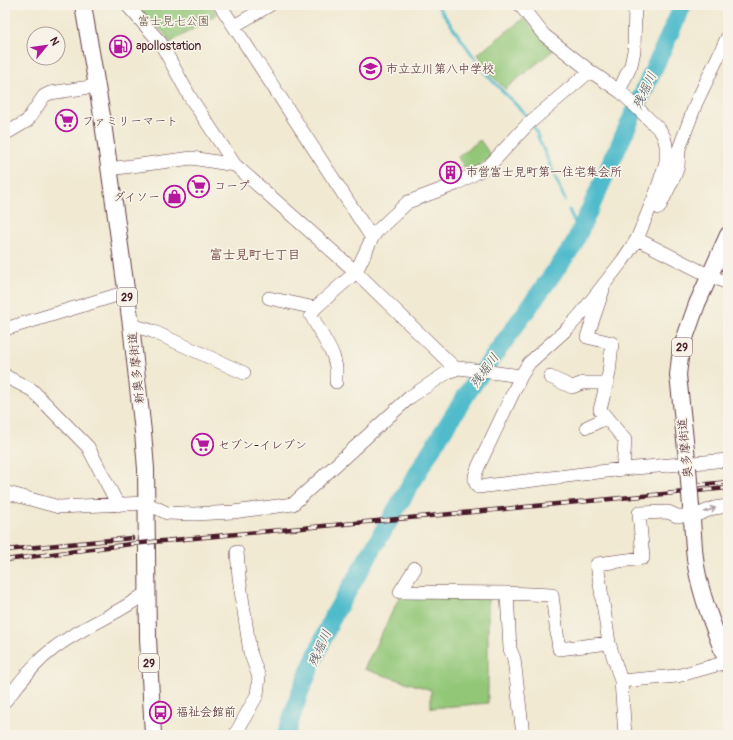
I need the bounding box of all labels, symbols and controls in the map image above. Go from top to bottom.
park label: 富士見七公園 [138,14,210,29]
north arrow [26,26,66,66]
fuel station icon: apollostation [108,33,134,59]
text: N [47,35,62,48]
place label: apollostation [136,39,202,54]
school or university icon: 市立立川第八中学校 [357,56,383,82]
place label: 市立立川第八中学校 [386,62,494,77]
water label: 残堀川 [629,69,660,111]
supermarket icon: ファミリーマート [54,108,80,134]
place label: ファミリーマート [82,114,178,129]
building icon: 市営富士見町第一住宅集会所 [438,159,464,185]
place label: 市営富士見町第一住宅集会所 [466,165,622,180]
supermarket icon: コープ [185,173,211,199]
place label: コープ [214,179,250,194]
shop icon: ダイソー [162,184,188,210]
place label: ダイソー [113,190,160,205]
district label: 富士見町七丁目 [209,247,301,263]
road number: 29 [117,288,137,306]
street label: 新奥多摩街道 [125,331,148,405]
road number: 29 [672,338,692,356]
water label: 残堀川 [467,350,503,391]
street label: 奥多摩街道 [675,417,696,479]
supermarket icon: セブン-イレブン [190,432,216,458]
place label: セブン-イレブン [218,438,307,453]
one-way arrow [703,505,715,513]
water label: 残堀川 [305,627,335,669]
road number: 29 [139,654,159,672]
bus stop icon: 福祉会館前 [147,699,173,725]
place label: 福祉会館前 [176,705,236,720]

